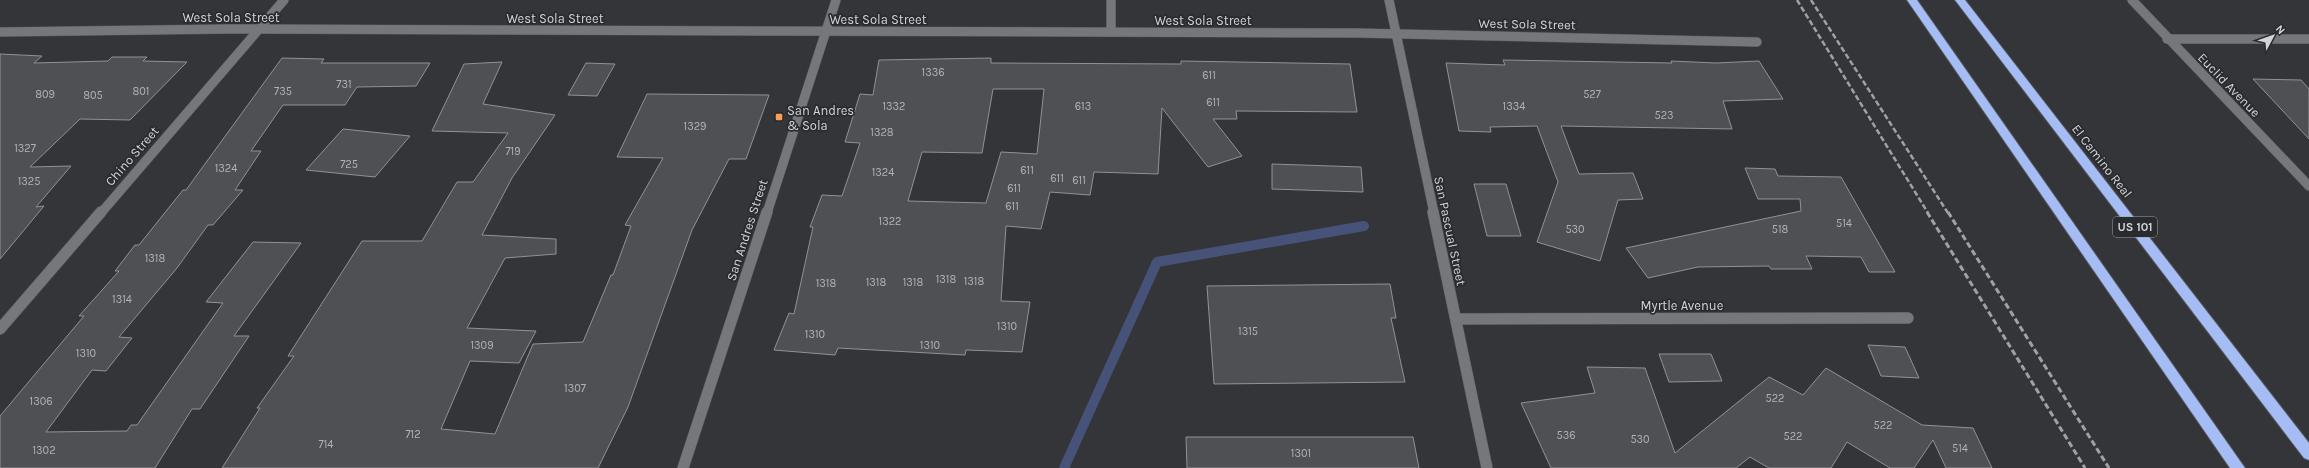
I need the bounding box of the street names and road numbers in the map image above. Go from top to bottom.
street label: West Sola Street [182,10,280,25]
street label: West Sola Street [506,11,604,26]
street label: West Sola Street [829,12,927,27]
street label: West Sola Street [1154,13,1252,28]
street label: West Sola Street [1478,16,1576,32]
street label: Euclid Avenue [2195,50,2263,120]
street label: El Camino Real [2069,121,2135,201]
street label: Chino Street [102,123,162,189]
street label: San Pascual Street [1431,175,1469,287]
street label: San Andres Street [723,177,771,283]
road number: US 101 [2113,217,2157,237]
street label: Myrtle Avenue [1641,298,1724,313]

